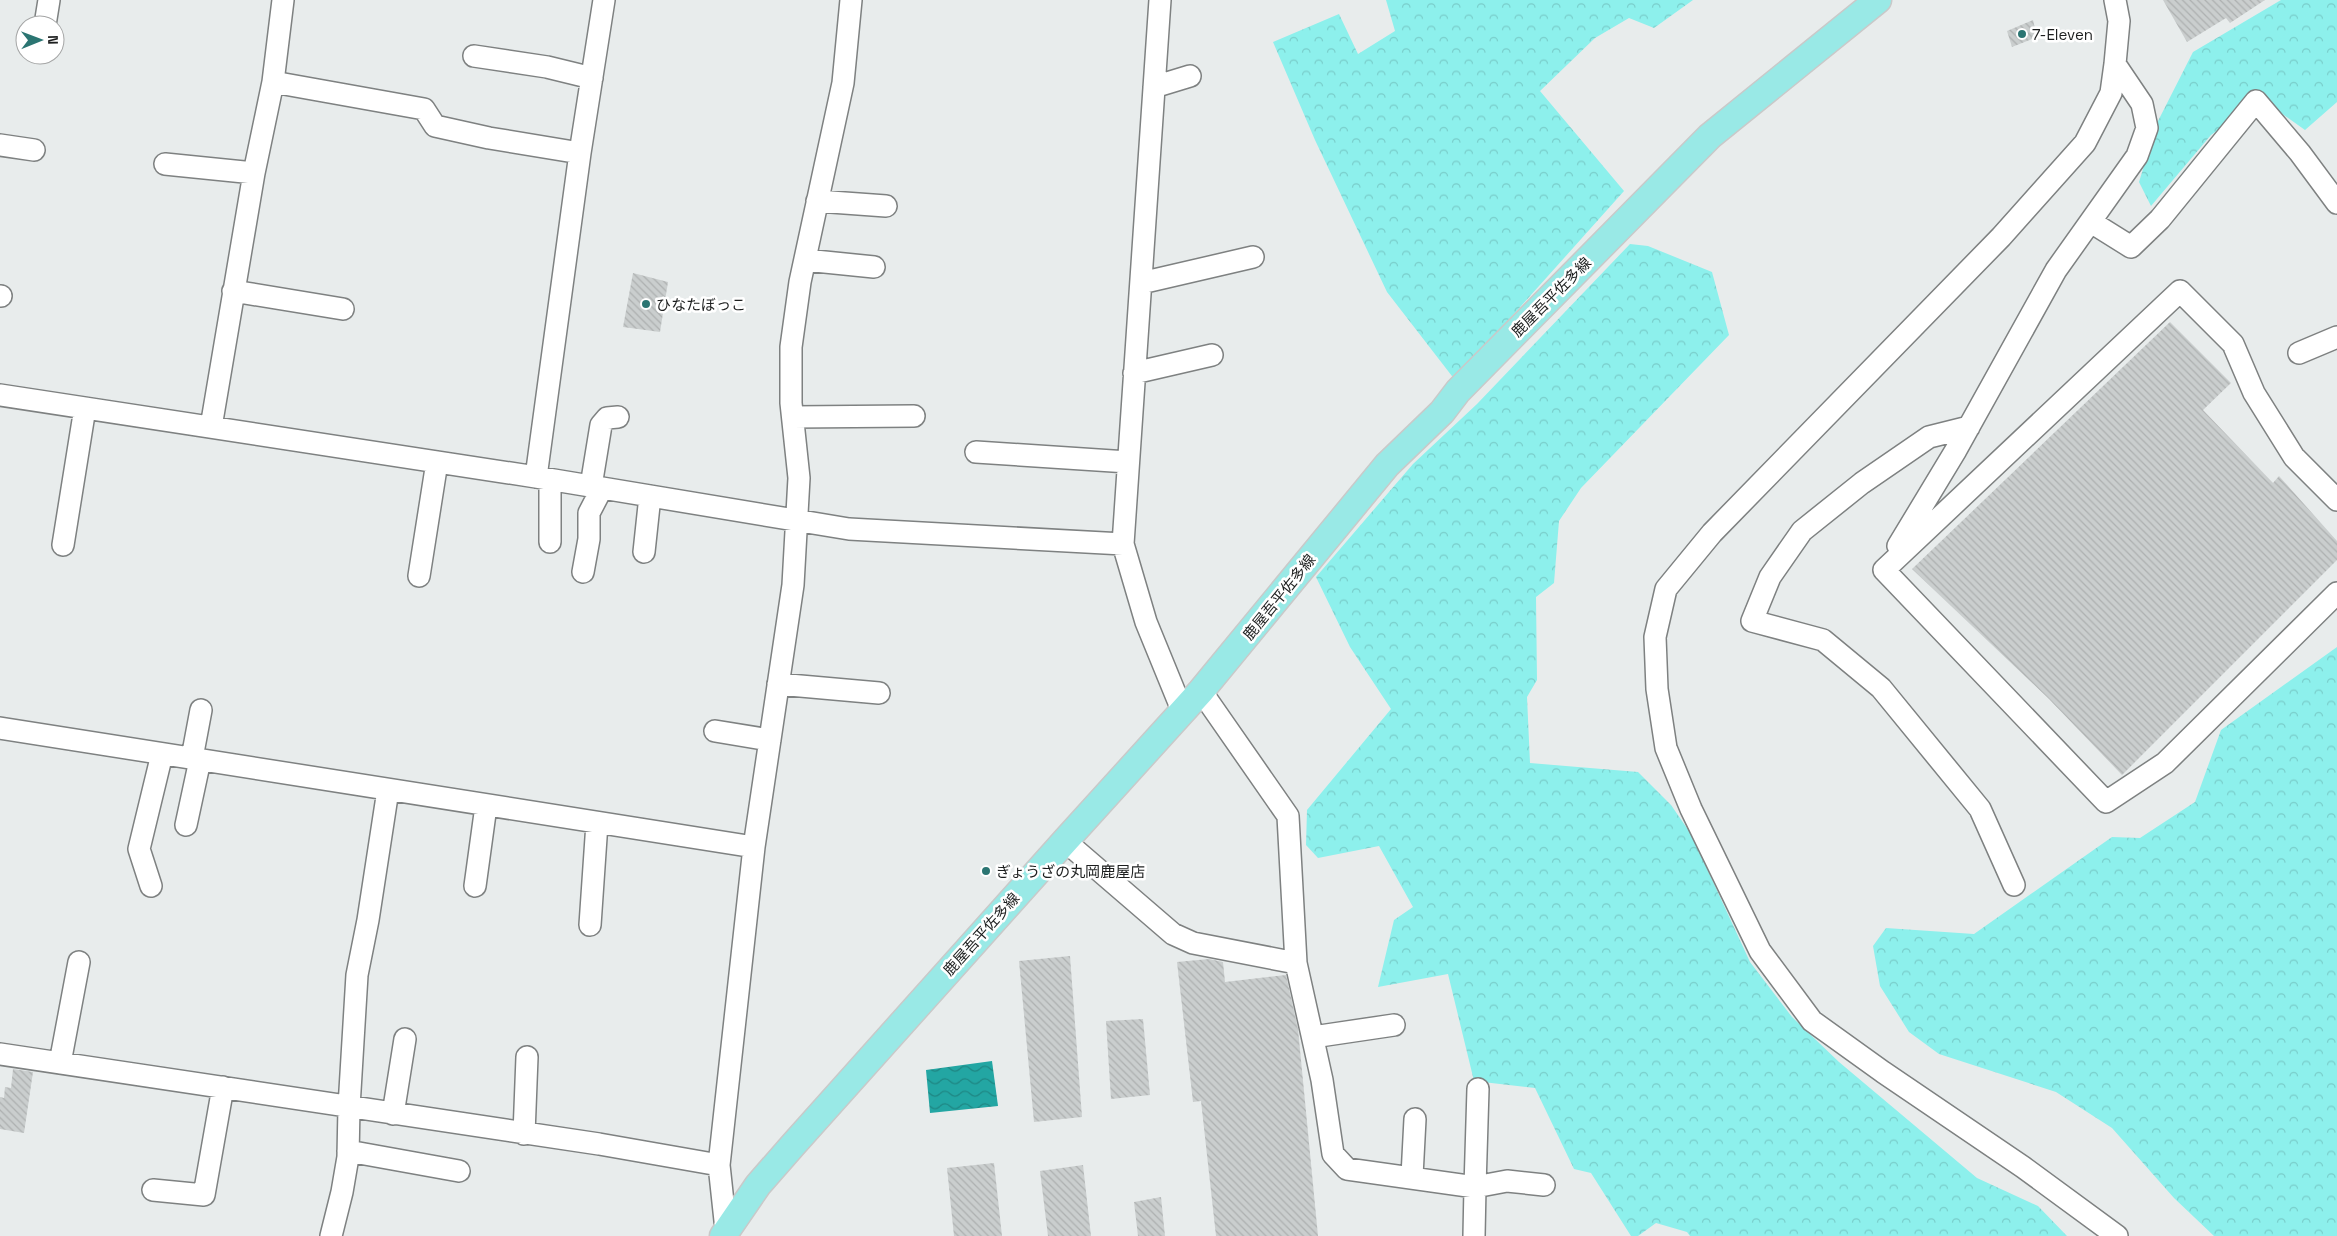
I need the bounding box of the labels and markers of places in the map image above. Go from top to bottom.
place label: 7-Eleven [2032,25,2093,44]
marker: 7-Eleven [2016,28,2028,40]
place label: ひなたぼっこ [656,295,746,314]
marker: ひなたぼっこ [640,298,652,310]
place label: ぎょうざの丸岡鹿屋店 [996,862,1145,881]
marker: ぎょうざの丸岡鹿屋店 [980,865,992,877]

